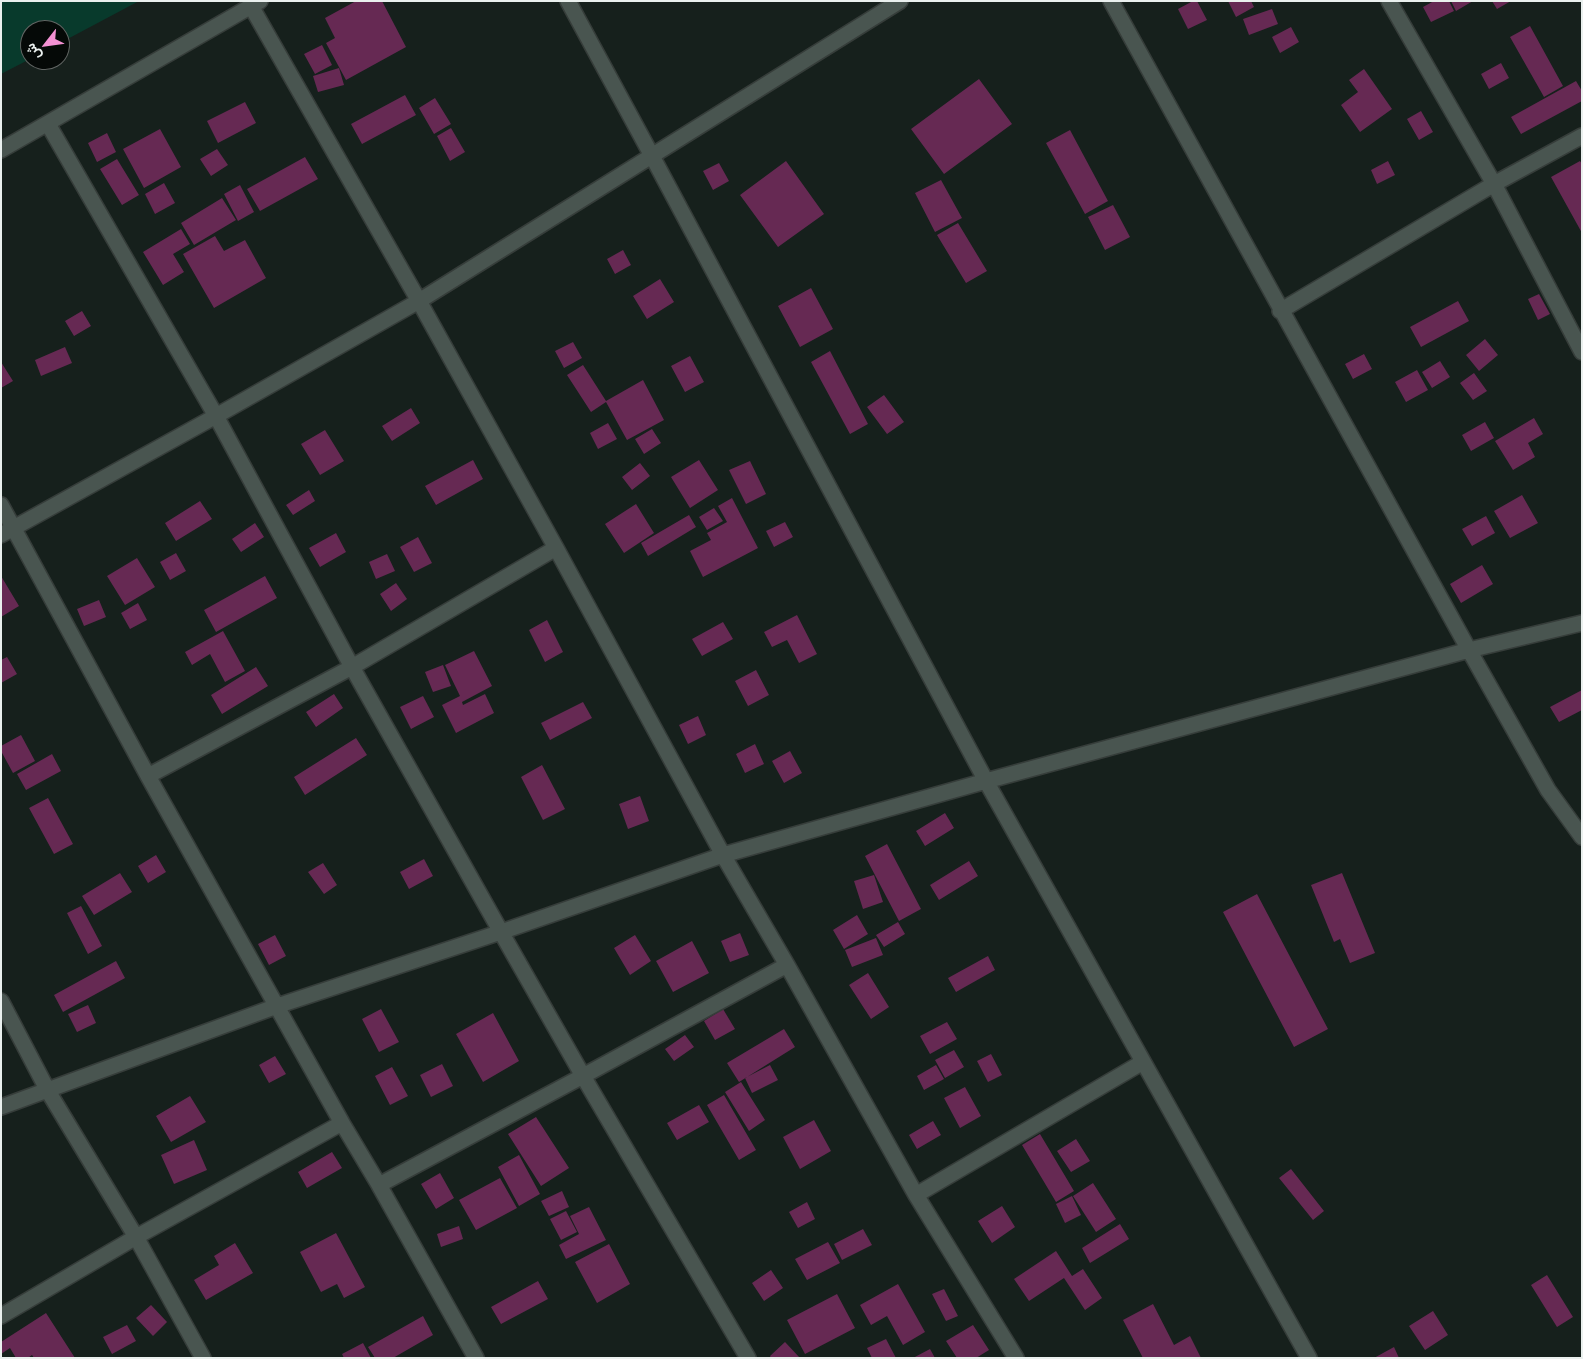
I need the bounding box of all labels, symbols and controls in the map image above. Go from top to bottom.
north arrow [20,20,70,70]
text: ش [21,40,45,64]

